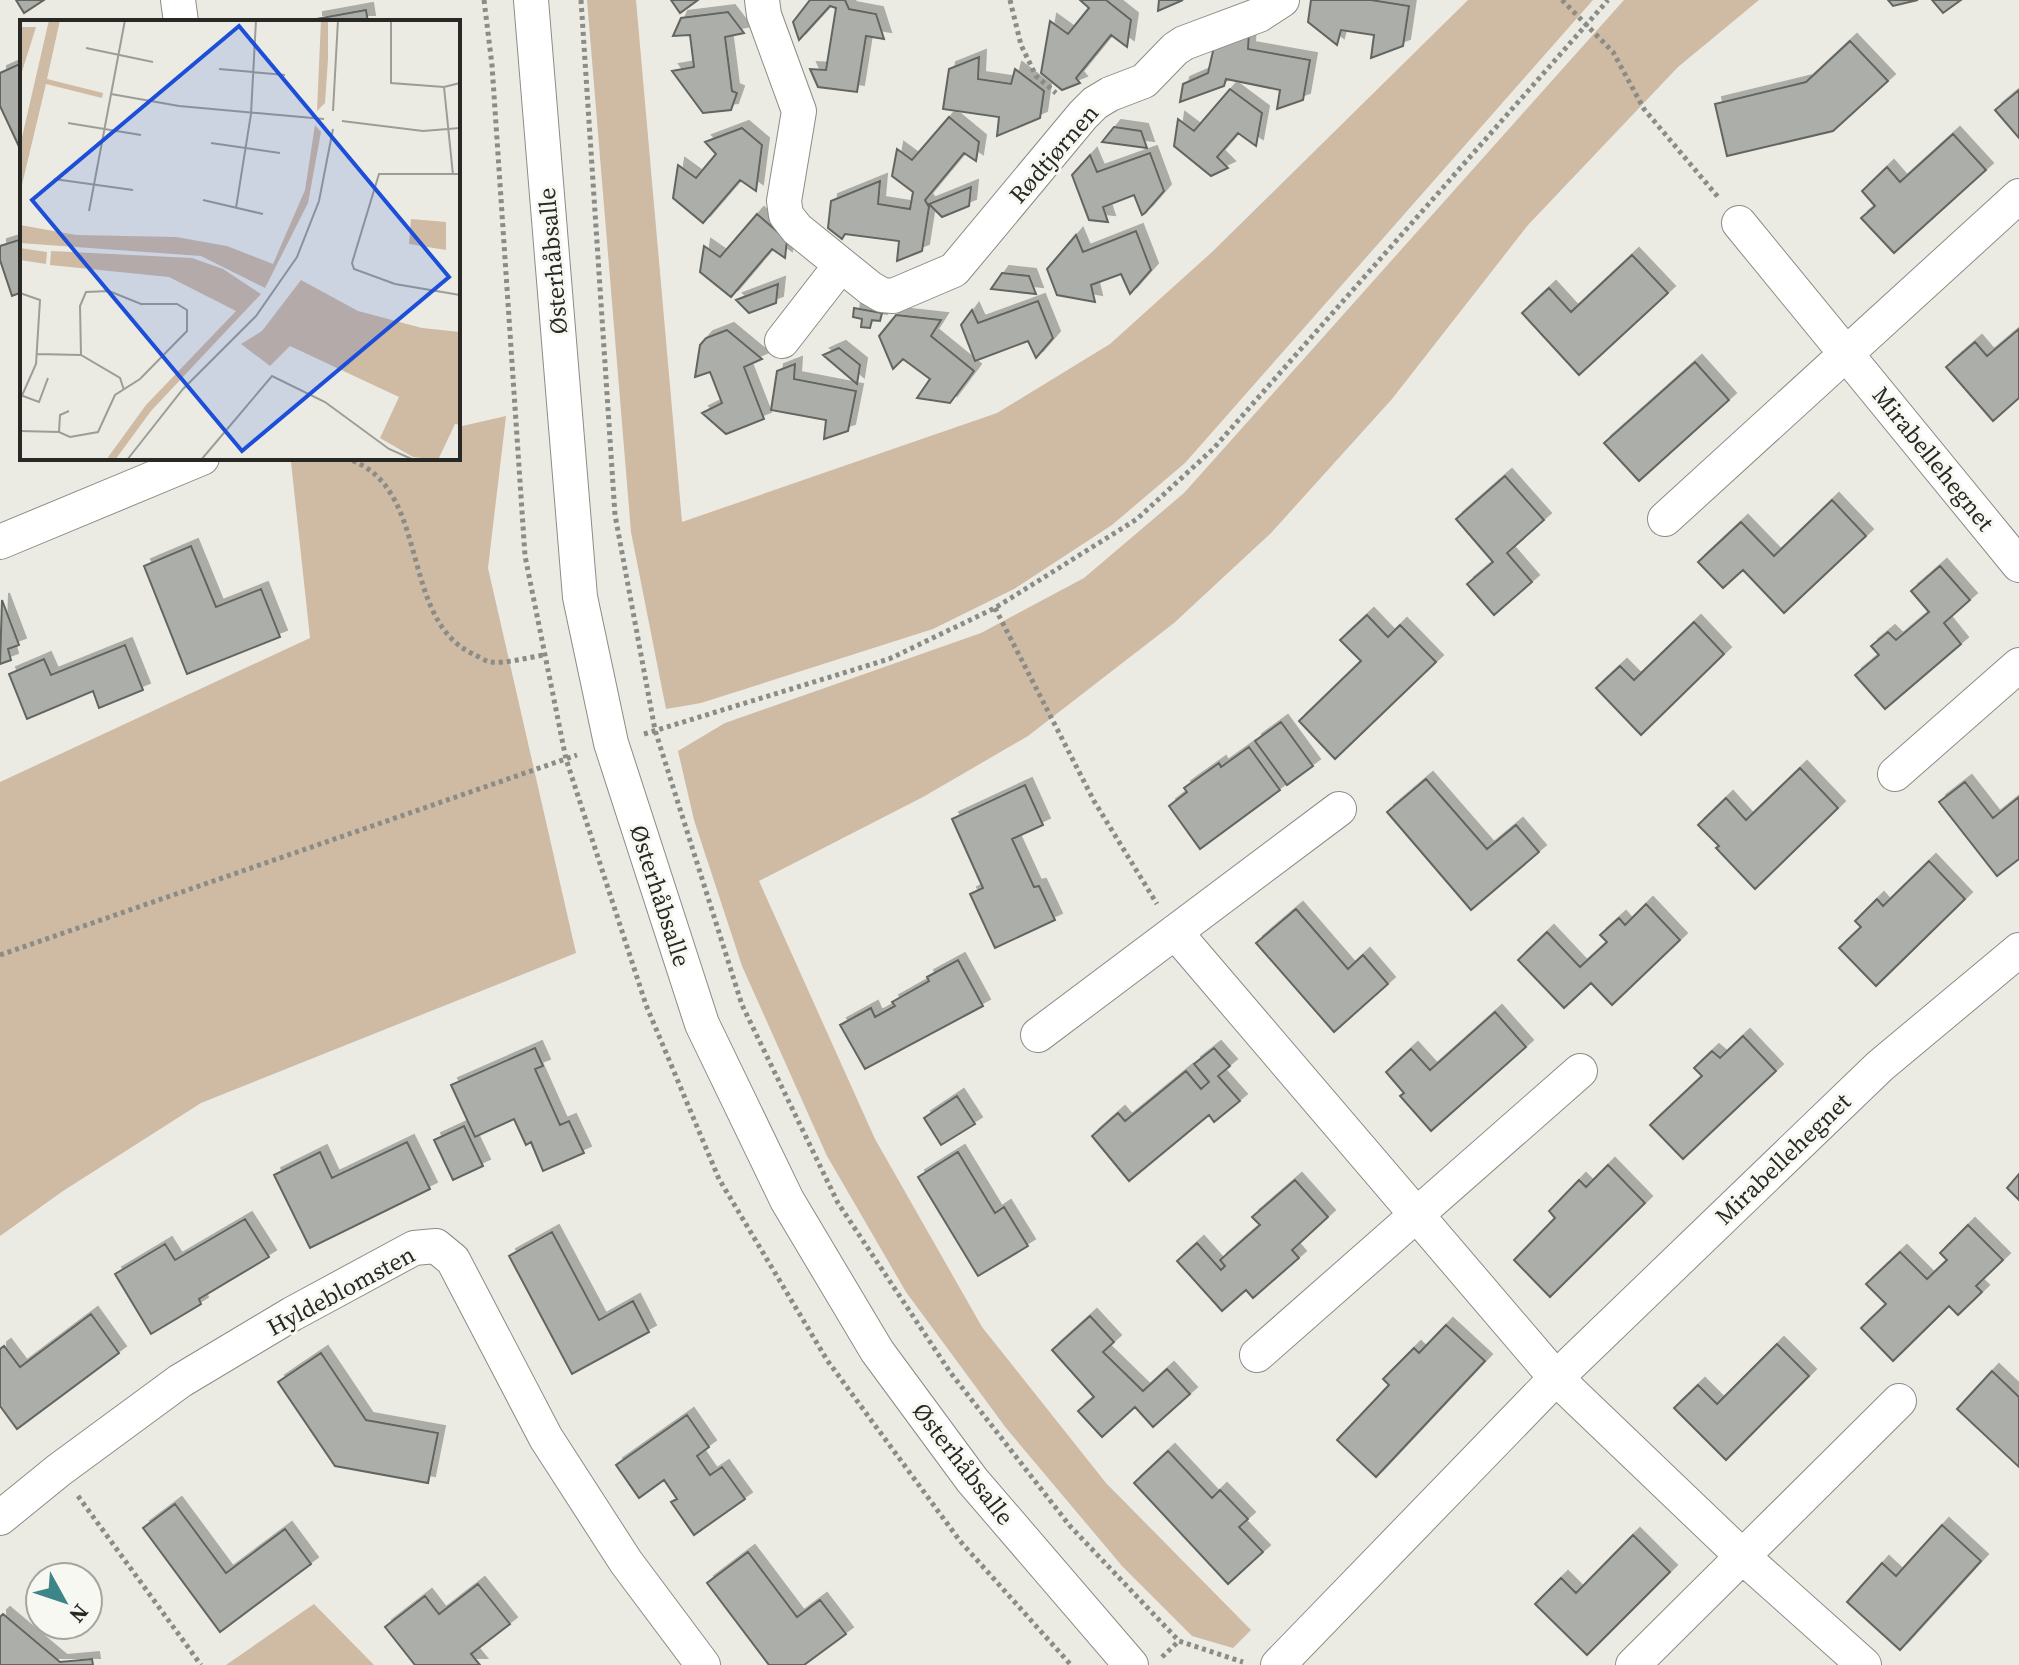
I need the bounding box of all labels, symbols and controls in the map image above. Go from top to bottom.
inset map [20,20,460,460]
street label: Rødtjørnen [1001,97,1106,210]
street label: Østerhåbsalle [530,186,575,336]
street label: Mirabellehegnet [1865,380,2002,538]
street label: Østerhåbsalle [622,821,699,971]
street label: Mirabellehegnet [1708,1085,1858,1232]
street label: Hyldeblomsten [261,1238,421,1343]
street label: Østerhåbsalle [905,1396,1022,1532]
north arrow [24,1561,104,1641]
text: N [63,1598,96,1630]

